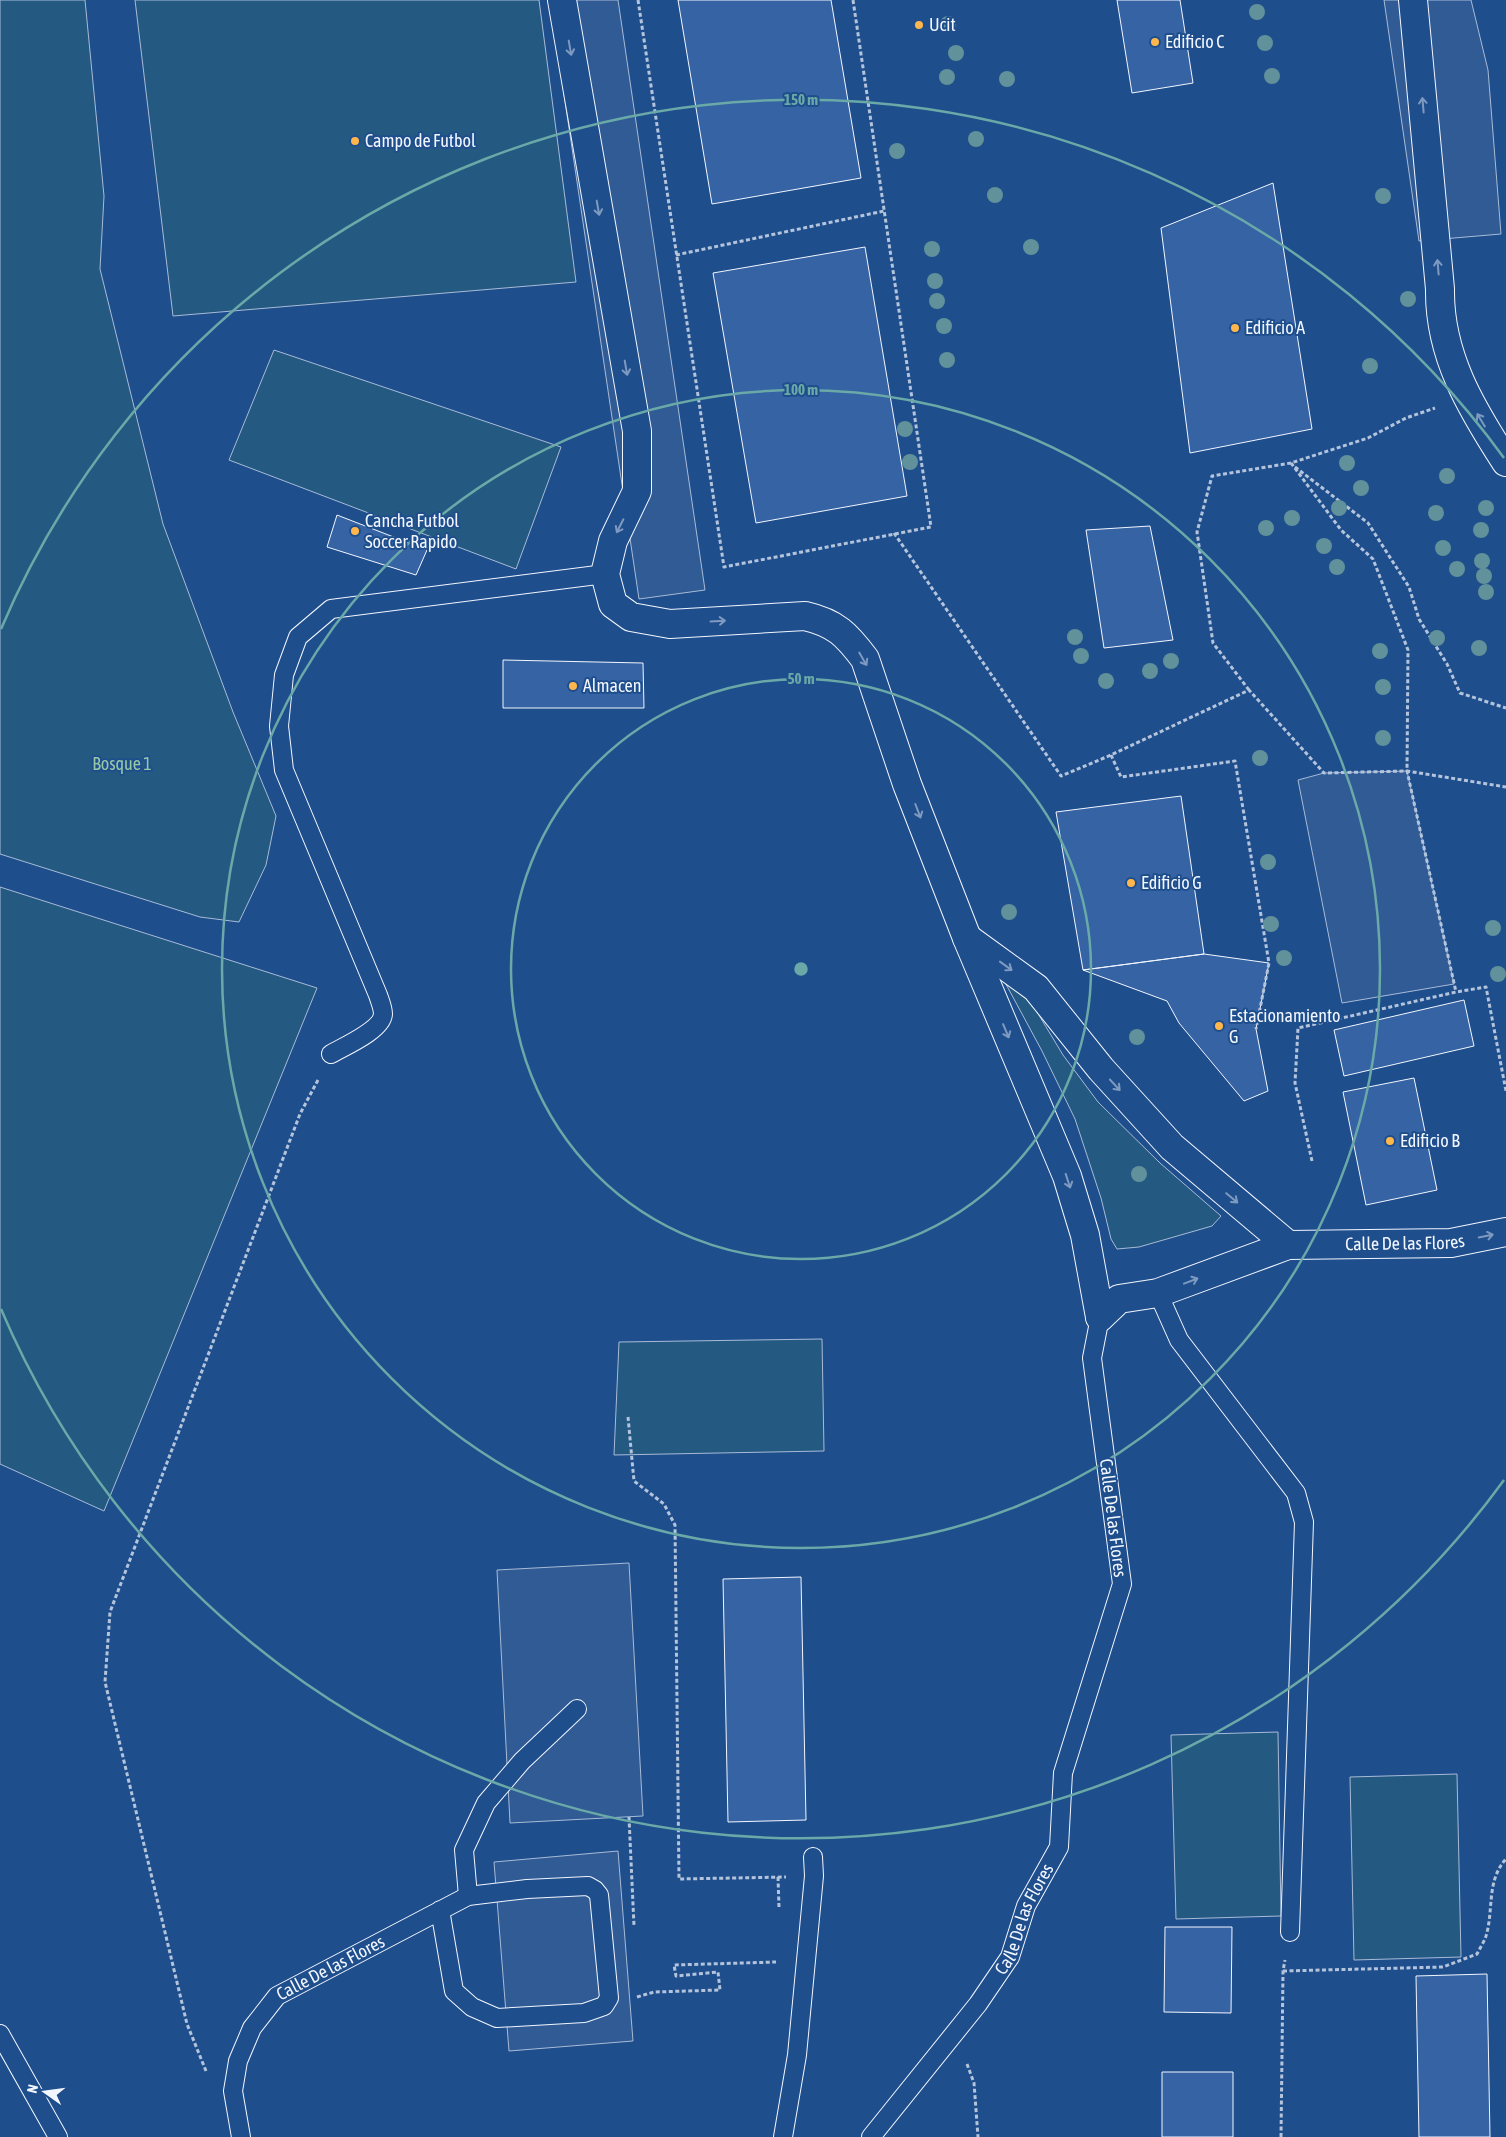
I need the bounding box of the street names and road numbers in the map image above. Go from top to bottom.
street label: Calle De las Flores [1345,1230,1466,1254]
street label: Calle De las Flores [1096,1457,1131,1578]
street label: Calle De las Flores [990,1860,1058,1979]
street label: Calle De las Flores [273,1931,388,2005]

